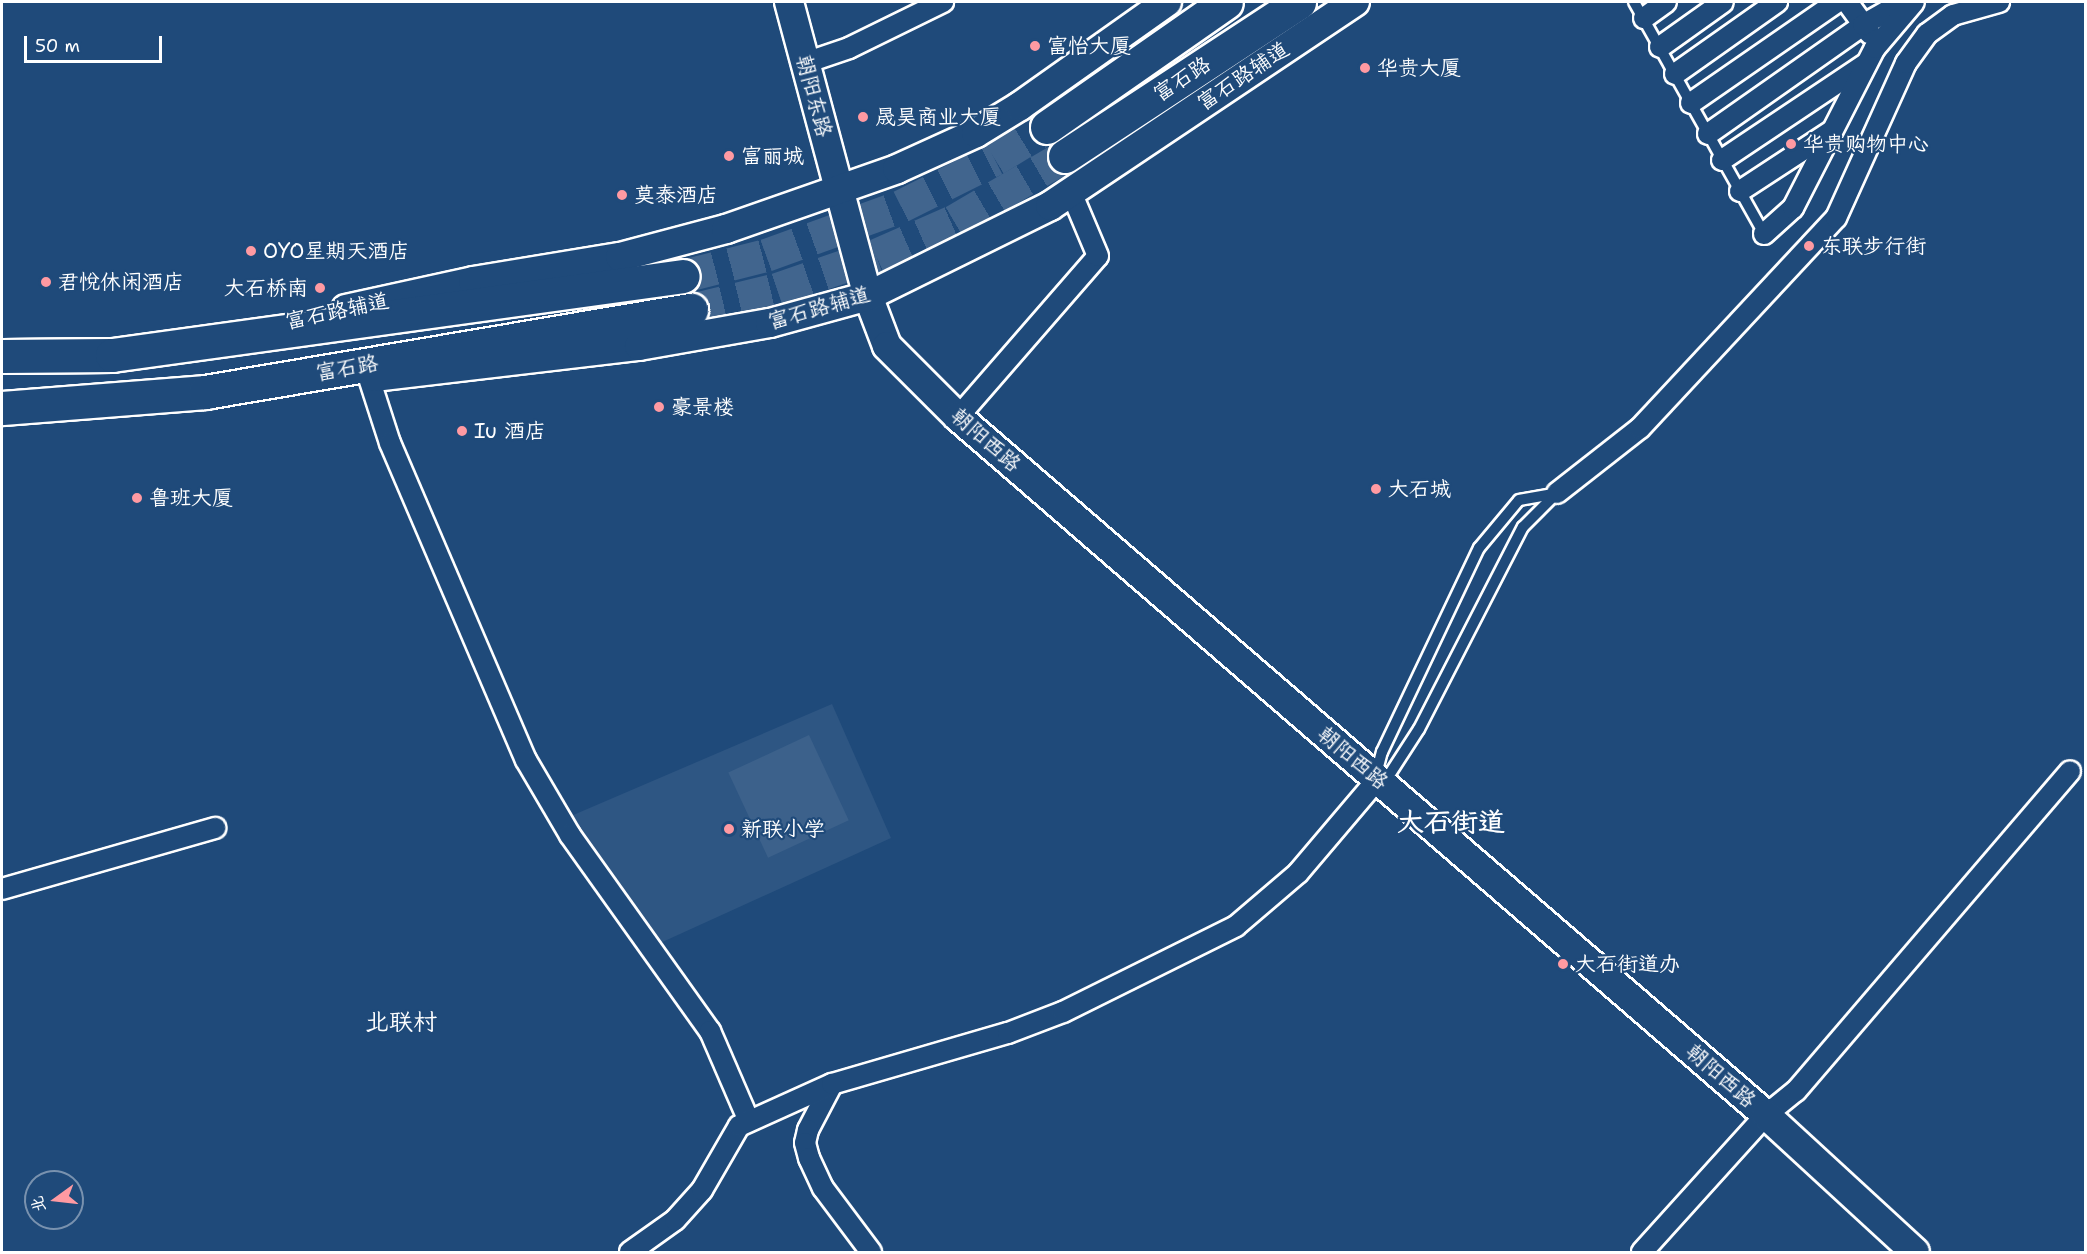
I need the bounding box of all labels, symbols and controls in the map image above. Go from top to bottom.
scale bar [27,24,165,62]
place label: 富怡大厦 [1047,33,1131,59]
text: 50 m [35,34,80,58]
street label: 富石路辅道 [1192,36,1294,116]
marker: 富怡大厦 [1028,39,1042,53]
street label: 富石路 [1149,51,1215,107]
street label: 朝阳东路 [791,52,837,140]
place label: 华贵大厦 [1377,55,1461,81]
marker: 华贵大厦 [1358,61,1372,75]
place label: 晟昊商业大厦 [875,104,1001,130]
marker: 晟昊商业大厦 [856,110,870,124]
place label: 华贵购物中心 [1803,131,1929,157]
marker: 华贵购物中心 [1784,137,1798,151]
place label: 富丽城 [741,143,804,169]
marker: 富丽城 [722,149,736,163]
place label: 莫泰酒店 [634,182,718,208]
marker: 莫泰酒店 [615,188,629,202]
place label: 东联步行街 [1821,233,1926,259]
place label: OYO星期天酒店 [263,238,409,264]
marker: 东联步行街 [1802,239,1816,253]
marker: OYO星期天酒店 [244,244,258,258]
place label: 君悦休闲酒店 [58,269,184,295]
marker: 君悦休闲酒店 [39,275,53,289]
place label: 大石桥南 [224,275,308,301]
marker: 大石桥南 [313,281,327,295]
street label: 富石路辅道 [765,281,873,335]
street label: 富石路辅道 [283,288,391,334]
street label: 富石路 [314,350,380,386]
place label: 豪景楼 [671,394,734,420]
marker: 豪景楼 [652,400,666,414]
street label: 朝阳西路 [946,403,1026,477]
place label: Iu 酒店 [474,418,546,444]
marker: Iu 酒店 [455,424,469,438]
place label: 大石城 [1388,476,1451,502]
marker: 大石城 [1369,482,1383,496]
place label: 鲁班大厦 [149,485,233,511]
marker: 鲁班大厦 [130,491,144,505]
street label: 朝阳西路 [1313,721,1393,795]
district label: 大石街道 [1397,806,1505,838]
place label: 新联小学 [741,816,825,842]
marker: 新联小学 [722,822,736,836]
place label: 大石街道办 [1575,951,1680,977]
marker: 大石街道办 [1556,957,1570,971]
district label: 北联村 [365,1009,437,1037]
street label: 朝阳西路 [1681,1039,1761,1113]
north arrow [24,1170,84,1230]
text: 北 [26,1194,50,1215]

